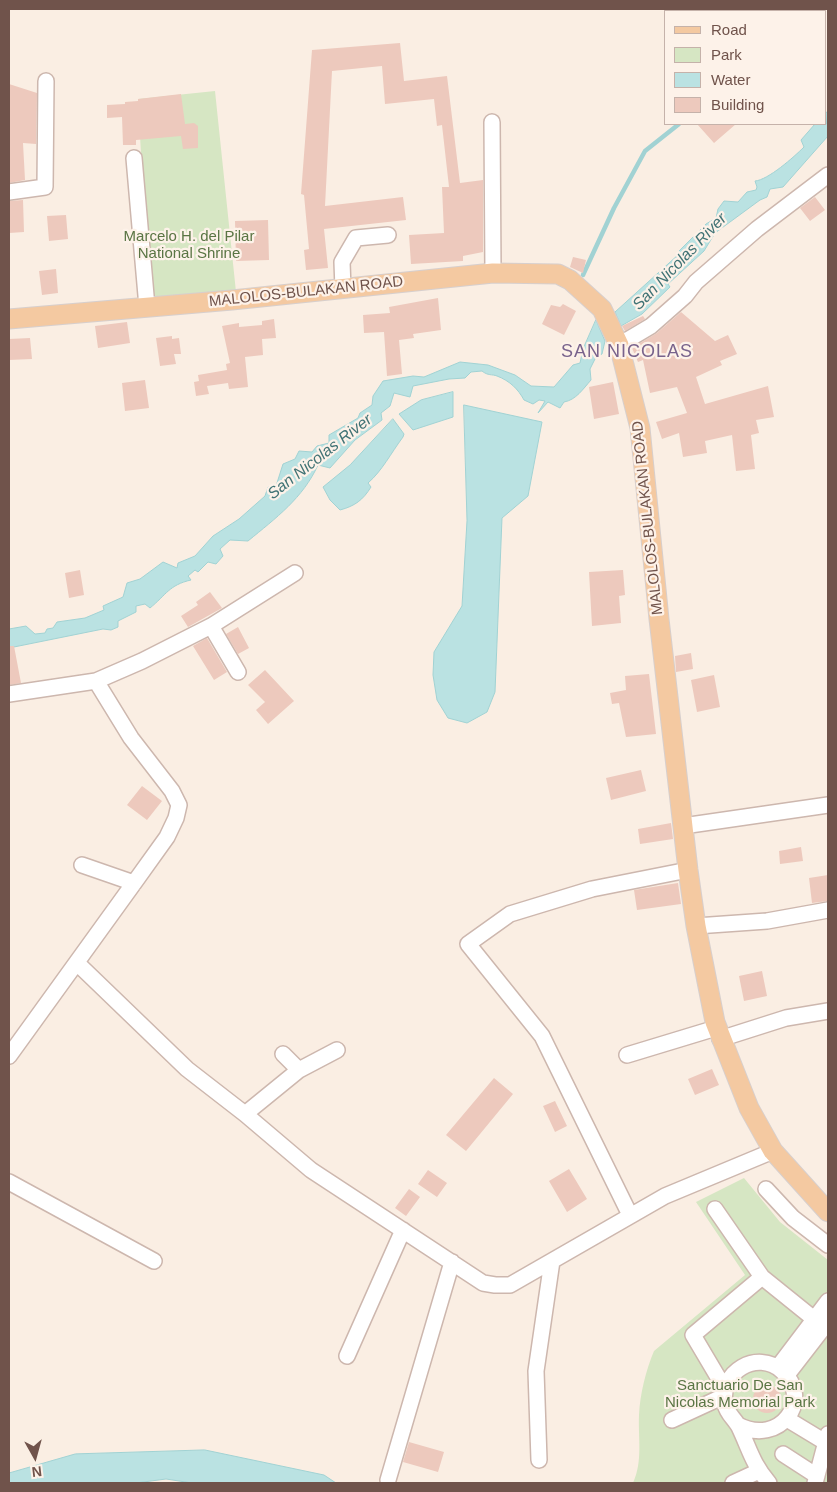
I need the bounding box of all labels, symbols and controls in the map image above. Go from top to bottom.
legend [664,10,827,125]
text: Road [711,21,747,38]
text: Park [711,46,742,63]
text: Water [711,71,750,88]
text: Building [711,96,764,113]
water label: San Nicolas River [629,210,731,314]
park label: Marcelo H. del Pilar National Shrine [124,228,254,263]
street label: MALOLOS-BULAKAN ROAD [208,273,404,311]
district label: SAN NICOLAS [560,341,694,363]
water label: San Nicolas River [264,410,376,504]
street label: MALOLOS-BULAKAN ROAD [629,420,667,616]
park label: Sanctuario De San Nicolas Memorial Park [665,1377,815,1412]
north arrow [10,1432,60,1482]
text: N [31,1463,43,1480]

